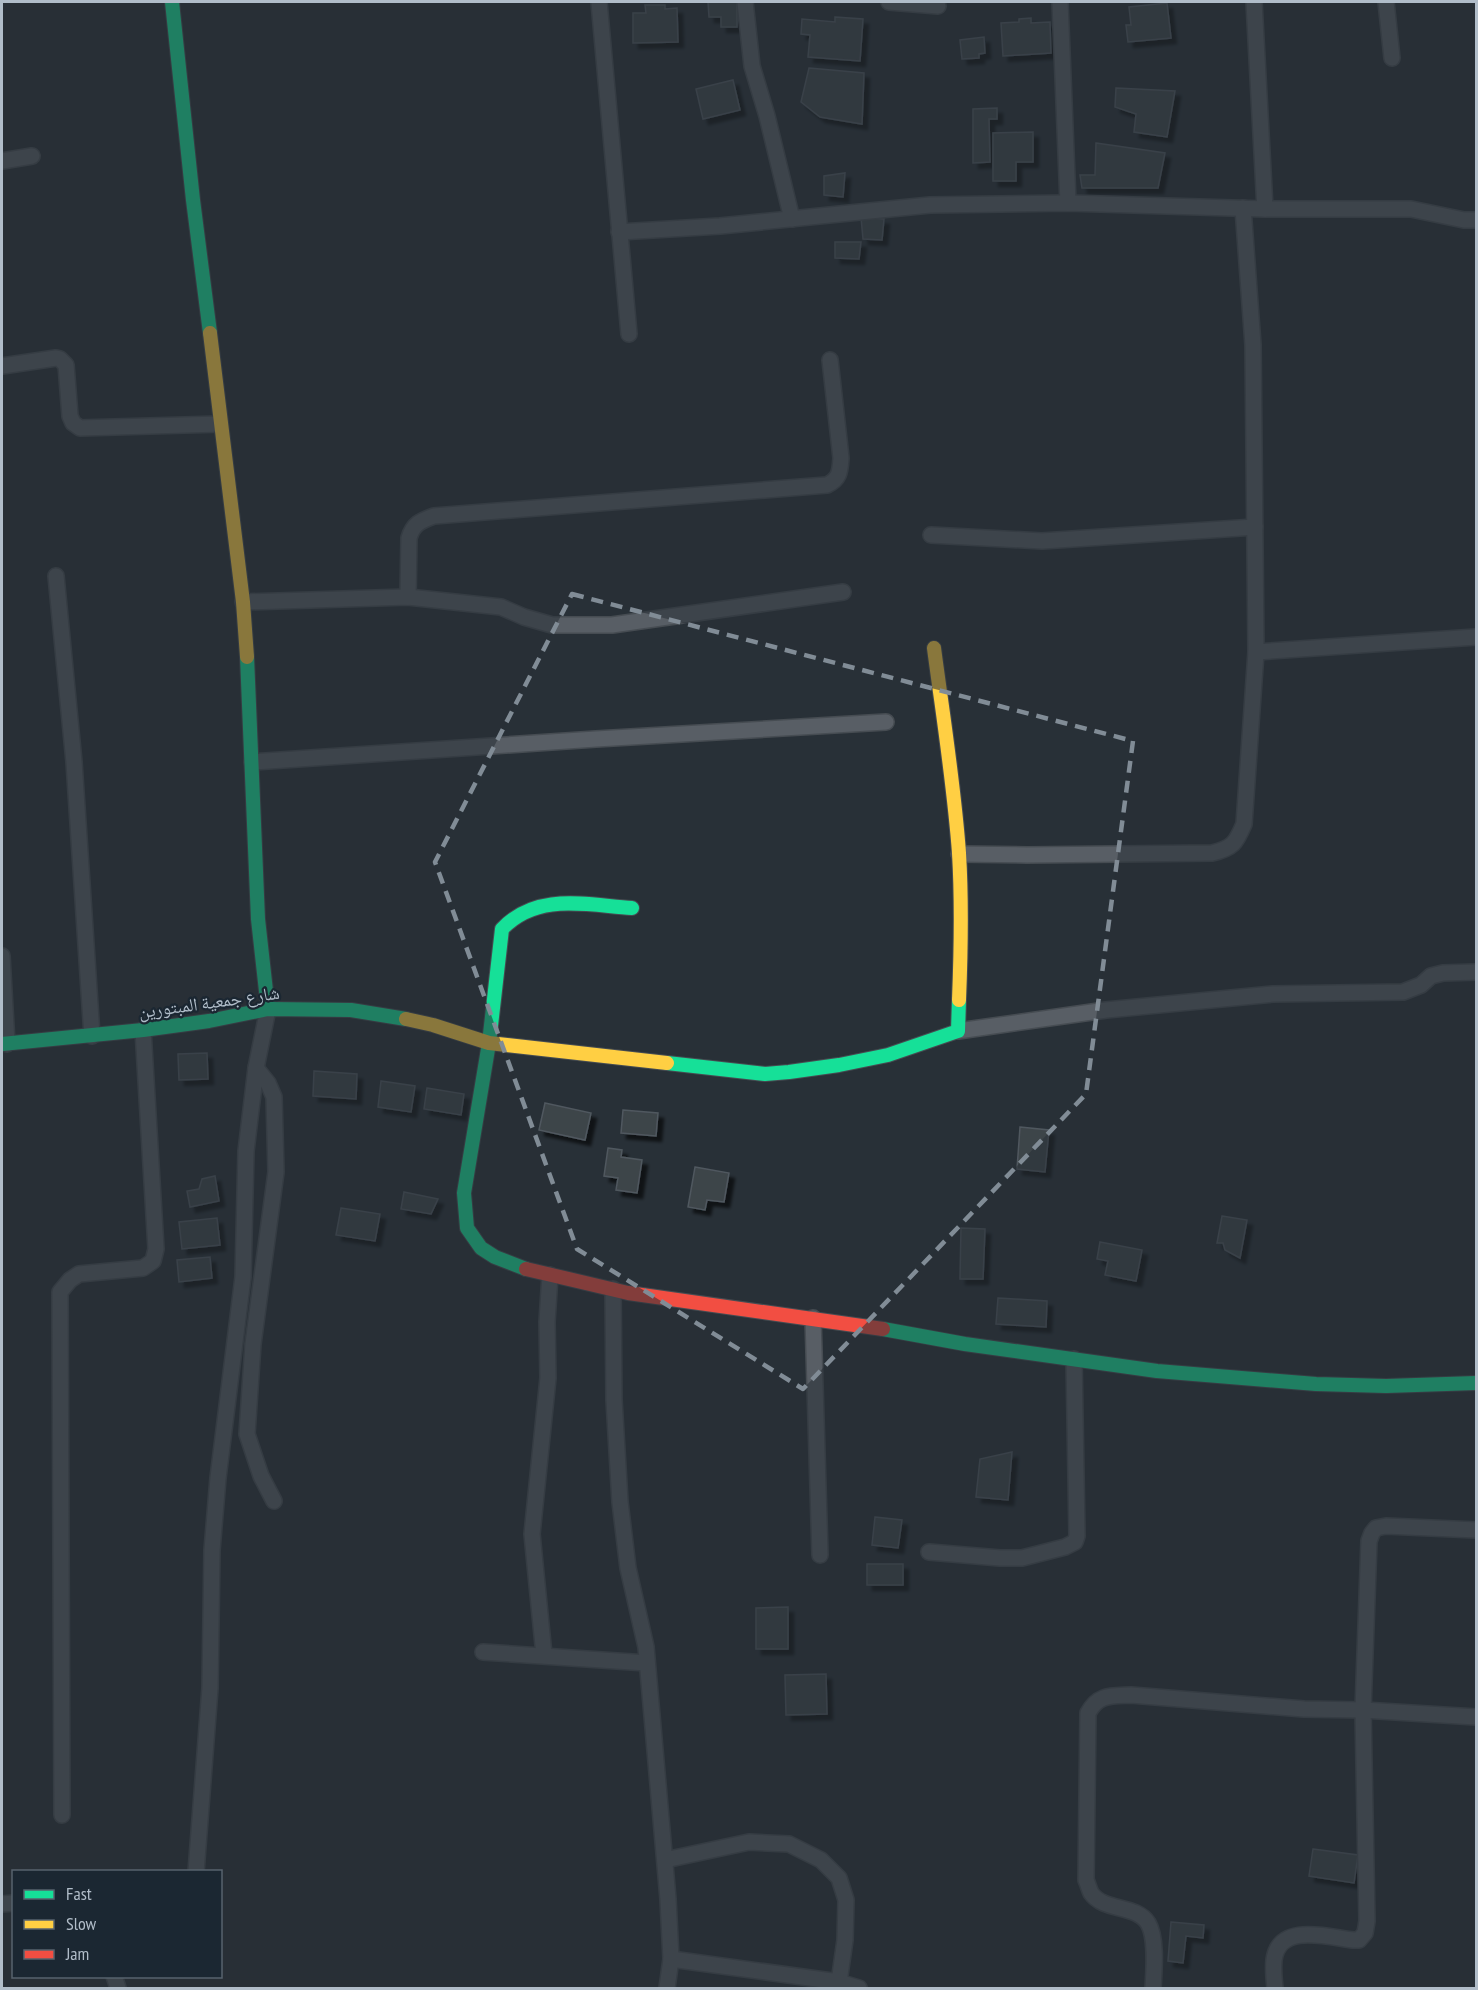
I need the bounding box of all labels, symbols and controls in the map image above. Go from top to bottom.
street label: شارع جمعية المبتورين [137,981,281,1023]
legend [12,1870,222,1978]
text: Fast [66,1882,92,1905]
text: Slow [66,1912,97,1935]
text: Jam [65,1942,89,1965]

